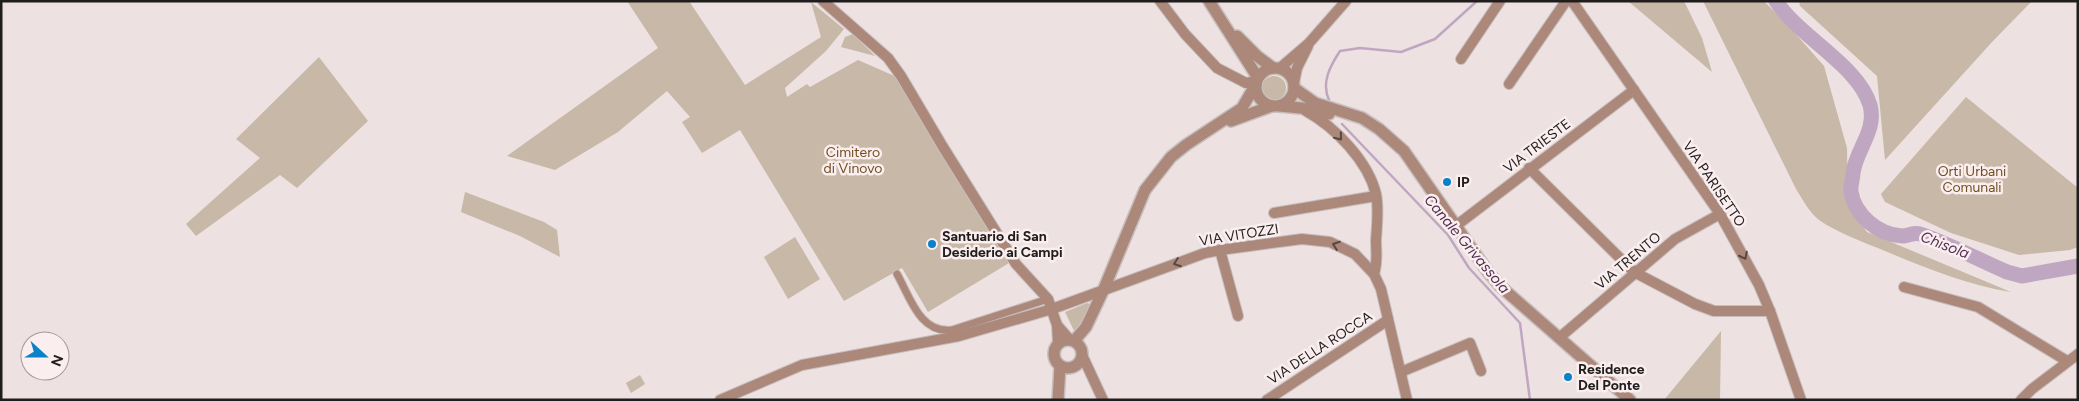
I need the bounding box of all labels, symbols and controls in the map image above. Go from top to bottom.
street label: VIA TRIESTE [1500,115,1574,177]
one-way arrow [1334,131,1343,140]
street label: VIA PARISETTO [1679,138,1749,230]
park label: Cimitero di Vinovo [824,144,882,177]
park label: Orti Urbani Comunali [1938,163,2006,196]
place label: IP [1457,174,1470,191]
marker: IP [1441,176,1453,188]
water label: Canale Grivassola [1420,191,1514,297]
street label: VIA VITOZZI [1198,220,1280,250]
place label: Santuario di San Desiderio ai Campi [942,228,1063,261]
street label: VIA TRENTO [1592,228,1664,293]
water label: Chisola [1918,228,1972,263]
marker: Santuario di San Desiderio ai Campi [926,238,938,250]
one-way arrow [1332,241,1341,251]
one-way arrow [1738,251,1748,260]
one-way arrow [1173,257,1182,267]
street label: VIA DELLA ROCCA [1265,308,1376,388]
north arrow [20,331,70,381]
text: N [47,352,67,369]
place label: Residence Del Ponte [1578,361,1645,394]
marker: Residence Del Ponte [1562,371,1574,383]

